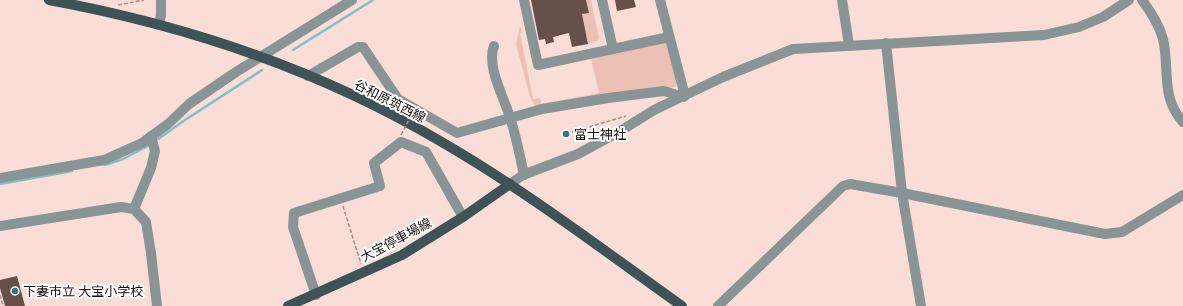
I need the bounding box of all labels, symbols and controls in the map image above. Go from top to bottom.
street label: 谷和原筑西線 [351,76,429,126]
place label: 富士神社 [574,126,626,143]
marker: 富士神社 [561,129,571,139]
street label: 大宝停車場線 [358,214,434,266]
place label: 下妻市立 大宝小学校 [23,283,143,300]
marker: 下妻市立 大宝小学校 [10,286,20,296]

